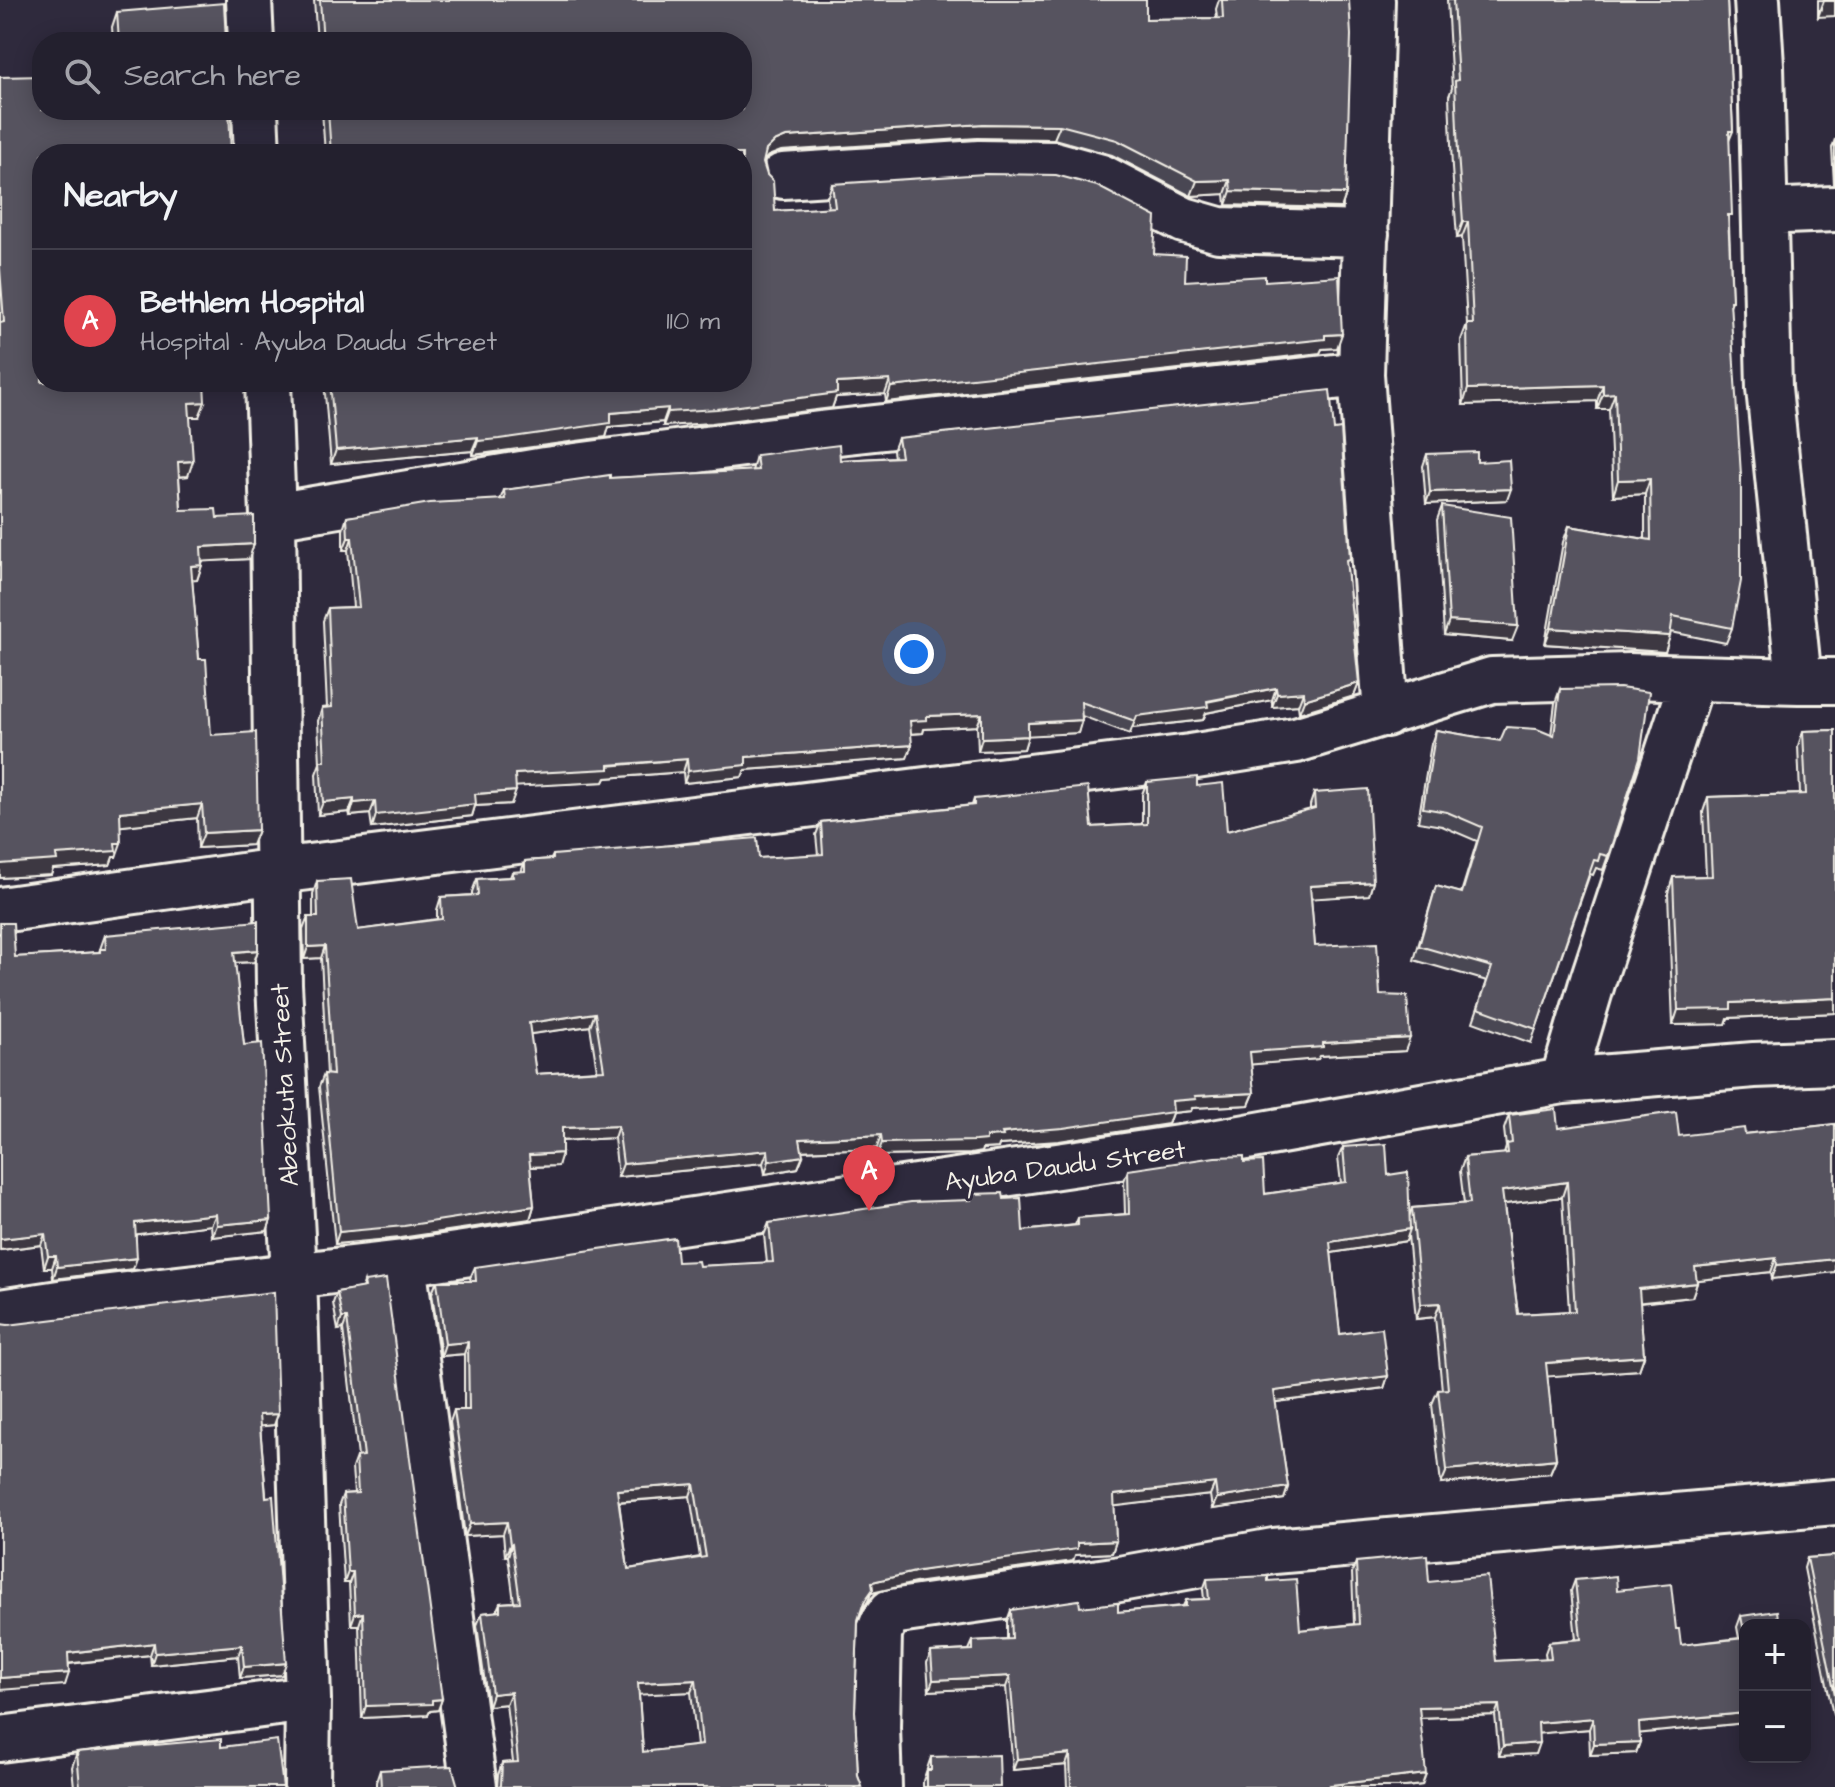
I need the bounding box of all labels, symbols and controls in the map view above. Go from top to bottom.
search box [32,32,752,120]
icon: search [60,54,104,98]
text: Search here [124,55,301,97]
text: Nearby [64,172,178,220]
text: Bethlem Hospital [140,282,364,324]
text: A [82,303,98,339]
text: 110 m [666,303,720,339]
text: Hospital · Ayuba Daudu Street [140,324,497,360]
your location [894,634,934,674]
street label: Abeokuta Street [262,982,308,1187]
street label: Ayuba Daudu Street [942,1131,1189,1203]
pin: A [843,1145,895,1211]
map controls [1739,1619,1811,1763]
button: + [1739,1619,1811,1691]
button: − [1739,1691,1811,1763]

